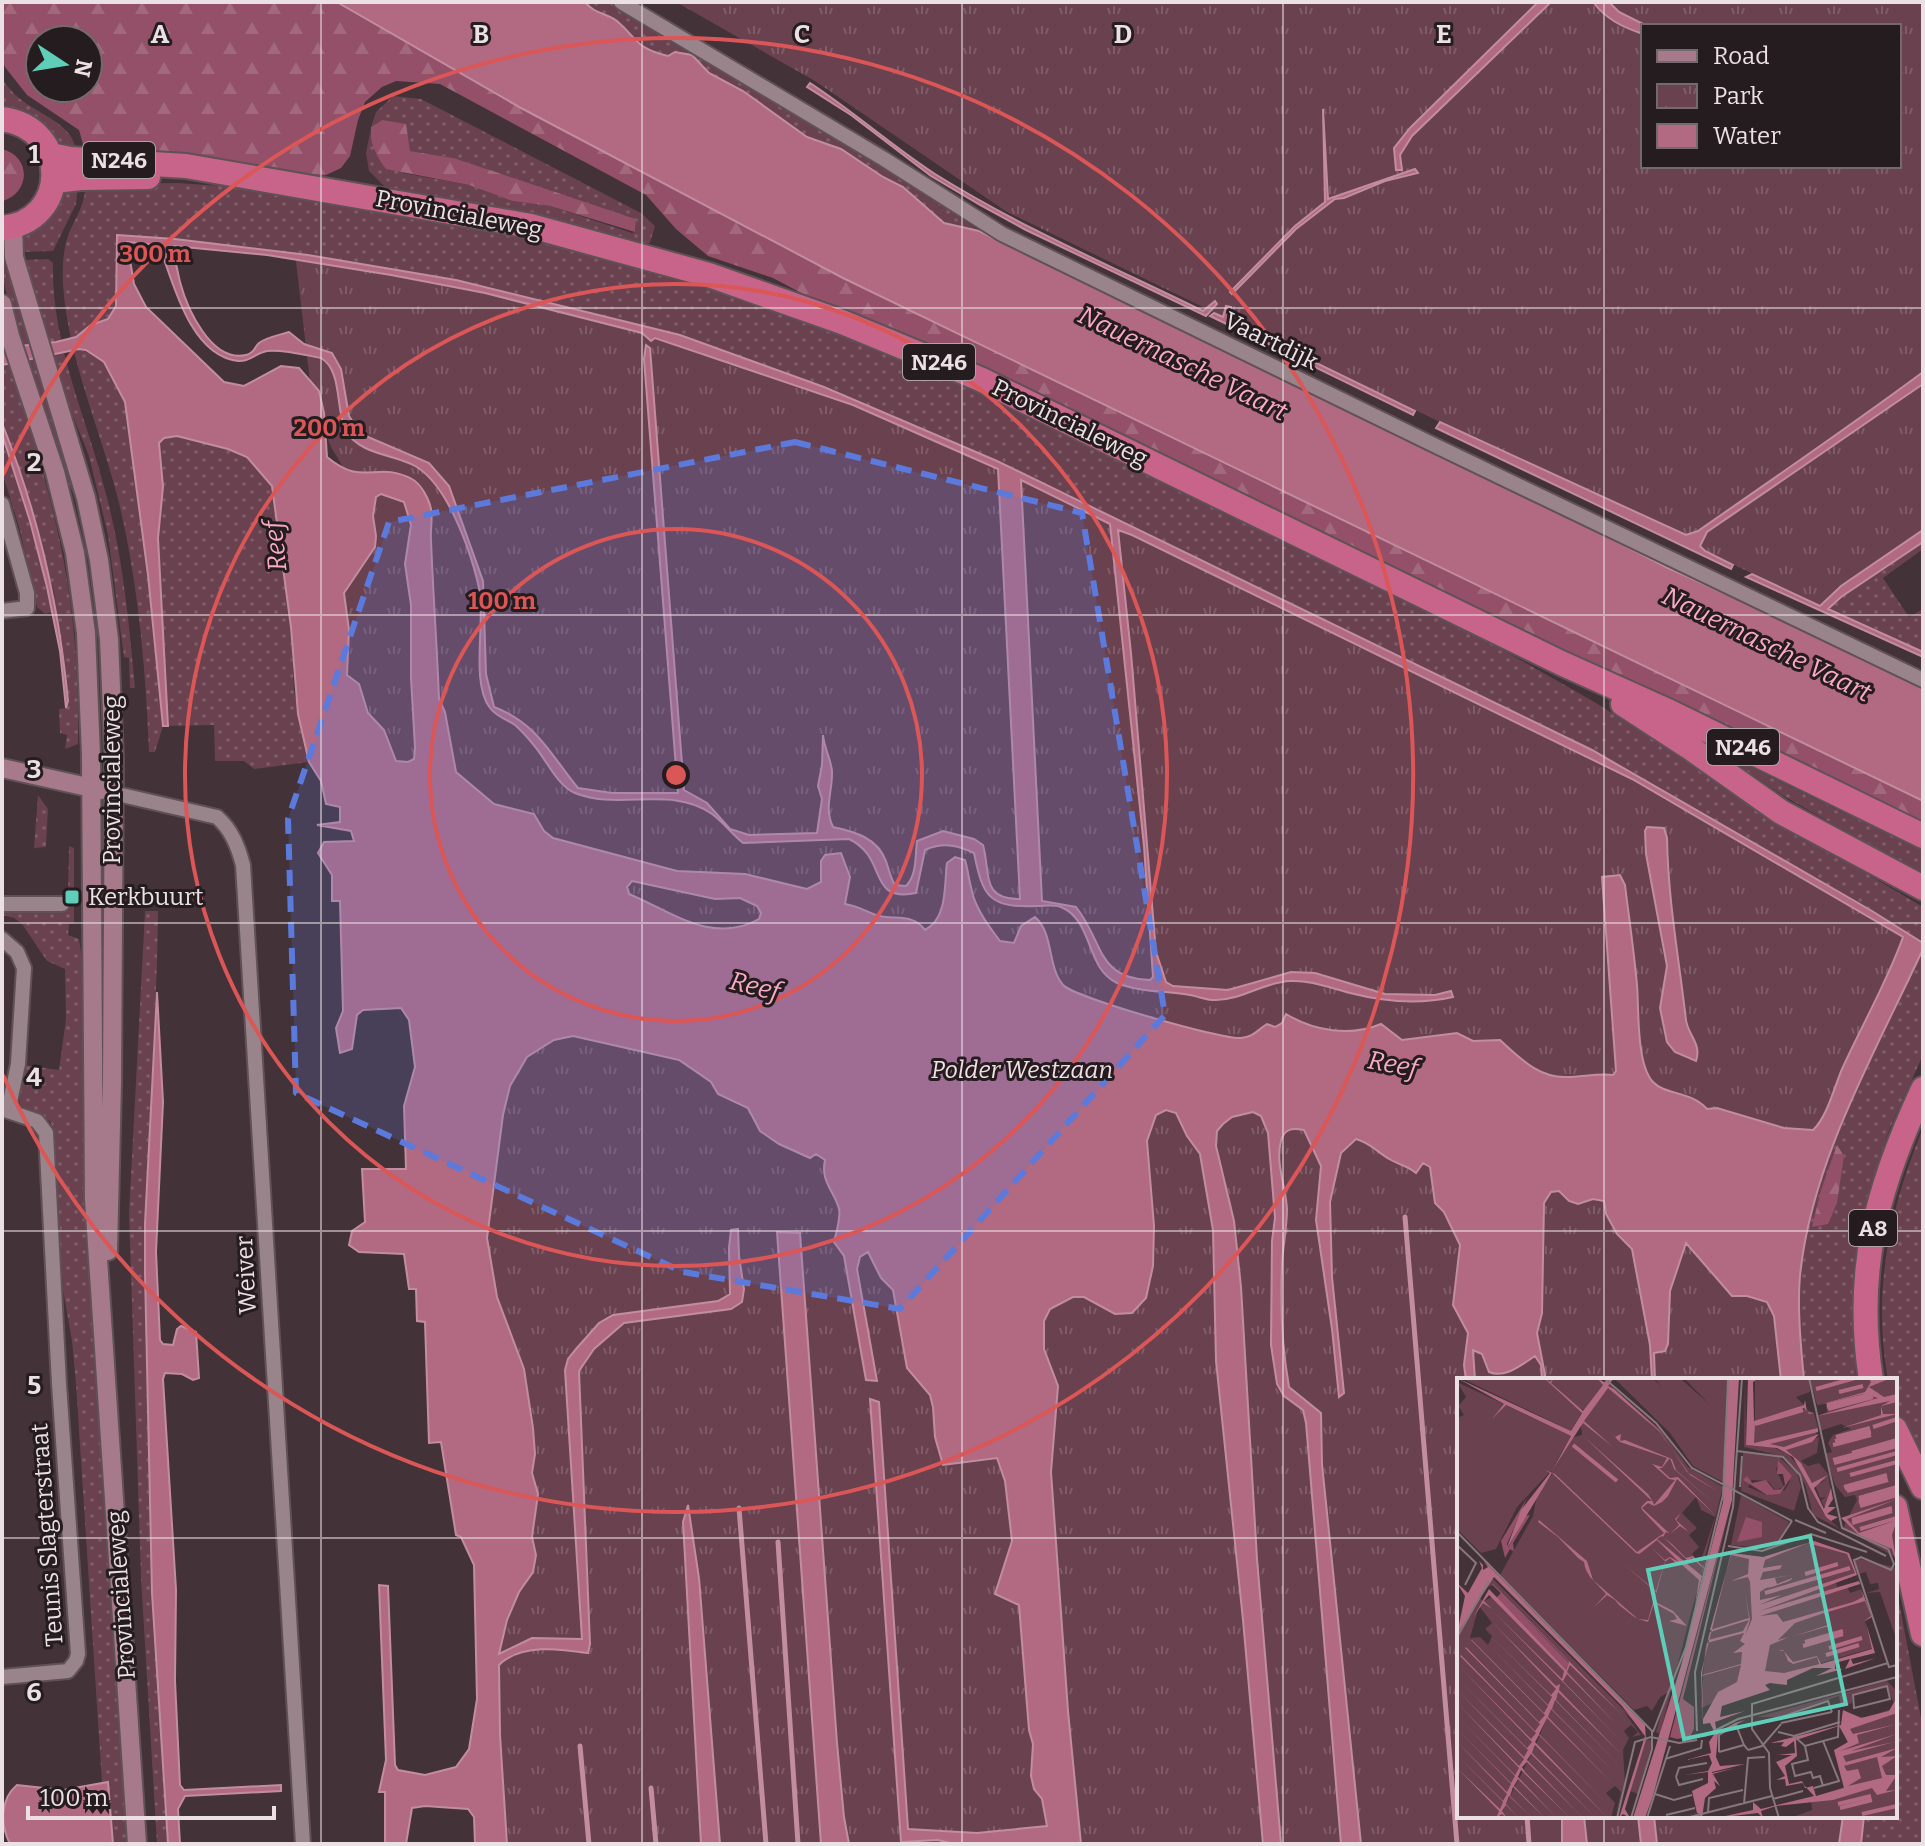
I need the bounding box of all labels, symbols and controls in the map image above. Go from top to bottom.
text: A [151,19,170,50]
text: B [473,19,489,50]
text: C [794,19,810,50]
text: D [1114,19,1132,50]
text: E [1436,19,1452,50]
north arrow [24,24,104,104]
legend [1641,24,1901,168]
text: Road [1713,42,1769,70]
text: N [68,57,98,79]
text: Park [1713,82,1764,110]
text: Water [1713,122,1781,150]
text: 1 [28,139,40,170]
road number: N246 [83,142,155,178]
street label: Provincialeweg [373,184,545,244]
text: 300 m [119,240,191,268]
water label: Nauernasche Vaart [1073,299,1293,428]
street label: Vaartdijk [1219,306,1323,376]
road number: N246 [903,344,975,380]
street label: Provincialeweg [988,373,1152,473]
text: 200 m [293,414,365,442]
text: 2 [27,447,41,478]
water label: Reef [257,516,294,573]
water label: Nauernasche Vaart [1657,580,1877,709]
text: 100 m [468,587,536,615]
street label: Provincialeweg [98,695,126,865]
road number: N246 [1707,729,1779,765]
text: 3 [27,754,41,785]
centre of rings [662,761,690,789]
place label: Kerkbuurt [88,883,204,911]
marker: Kerkbuurt [63,888,81,906]
water label: Reef [727,965,787,1009]
water label: Reef [1365,1044,1424,1085]
park label: Polder Westzaan [931,1056,1113,1084]
text: 4 [26,1062,42,1093]
road number: A8 [1849,1210,1897,1246]
street label: Weiver [230,1235,262,1315]
text: 5 [27,1370,41,1401]
inset map [1457,1378,1897,1818]
street label: Teunis Slagterstraat [25,1422,69,1647]
street label: Provincialeweg [101,1510,141,1680]
text: 6 [26,1677,42,1708]
scale bar [28,1770,274,1820]
text: 100 m [40,1784,108,1812]

